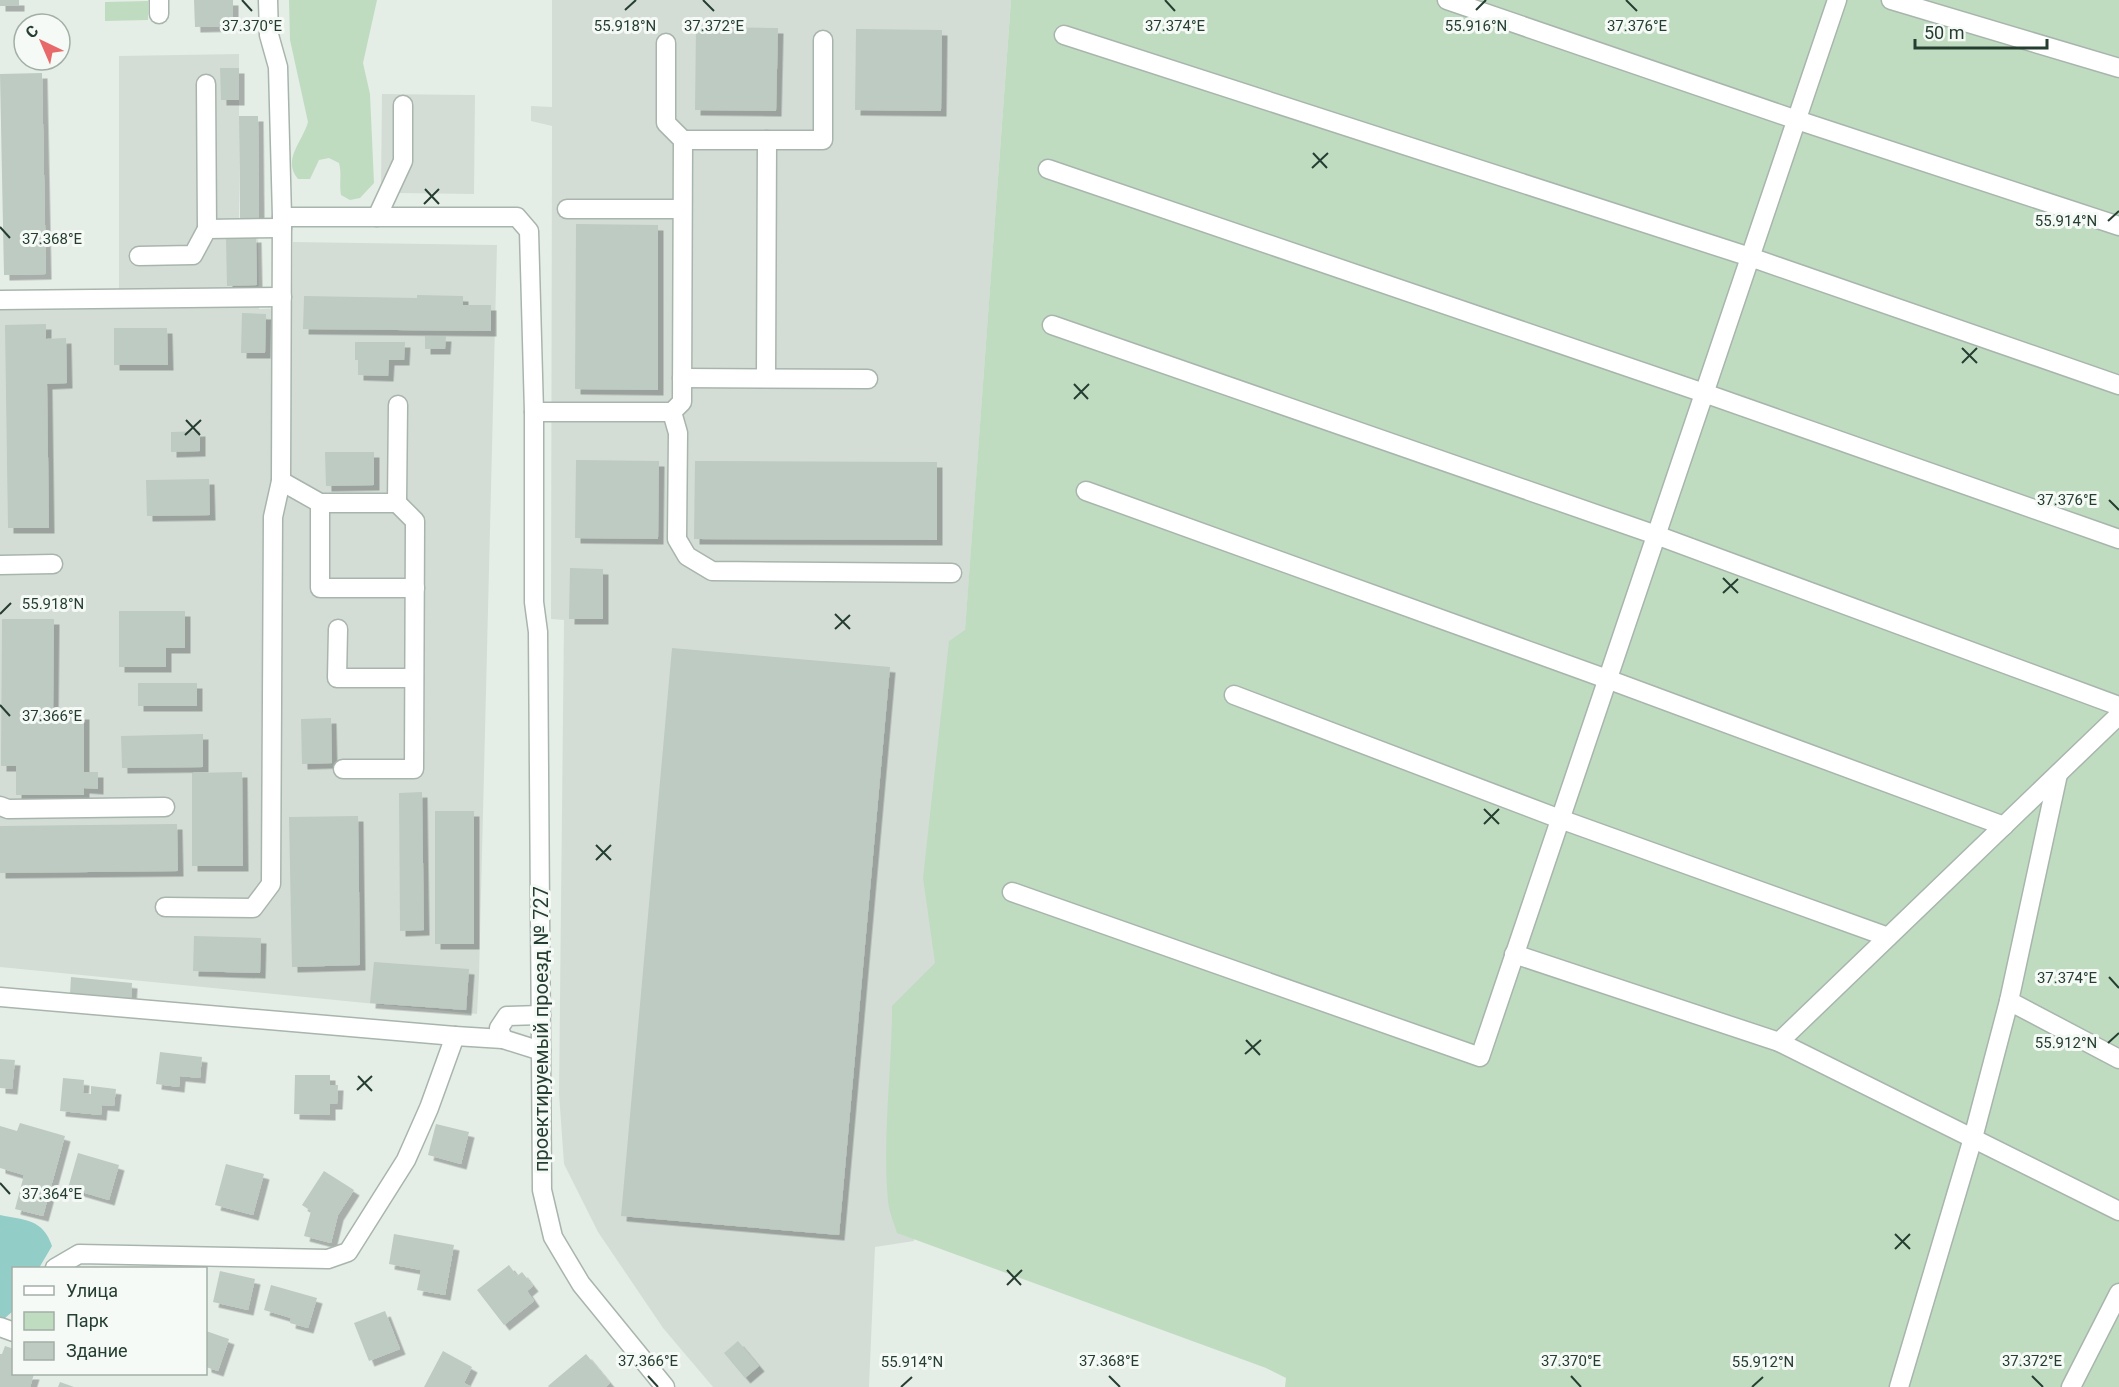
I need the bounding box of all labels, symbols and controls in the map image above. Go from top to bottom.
north arrow [12,12,72,72]
scale bar [1915,12,2047,50]
text: 37.370°E [222,17,283,35]
text: 55.918°N [594,17,656,35]
text: 37.372°E [684,17,745,35]
text: 37.374°E [1145,17,1206,35]
text: 55.916°N [1445,17,1507,35]
text: 37.376°E [1607,17,1668,35]
text: С [22,21,42,42]
text: 50 m [1924,22,1964,43]
text: 55.914°N [2035,212,2097,230]
text: 37.368°E [22,230,83,248]
text: 37.376°E [2037,491,2098,509]
text: 55.918°N [22,595,84,613]
text: 37.366°E [22,707,83,725]
street label: проектируемый проезд № 727 [529,886,553,1172]
text: 37.374°E [2037,969,2098,987]
text: 55.912°N [2035,1034,2097,1052]
text: 37.364°E [22,1185,83,1203]
legend [12,1267,207,1375]
text: Улица [66,1280,118,1301]
text: Парк [66,1310,109,1331]
text: Здание [66,1340,128,1361]
text: 37.366°E [618,1352,679,1370]
text: 37.368°E [1079,1352,1140,1370]
text: 37.370°E [1541,1352,1602,1370]
text: 37.372°E [2002,1352,2063,1370]
text: 55.914°N [881,1353,943,1371]
text: 55.912°N [1732,1353,1794,1371]

